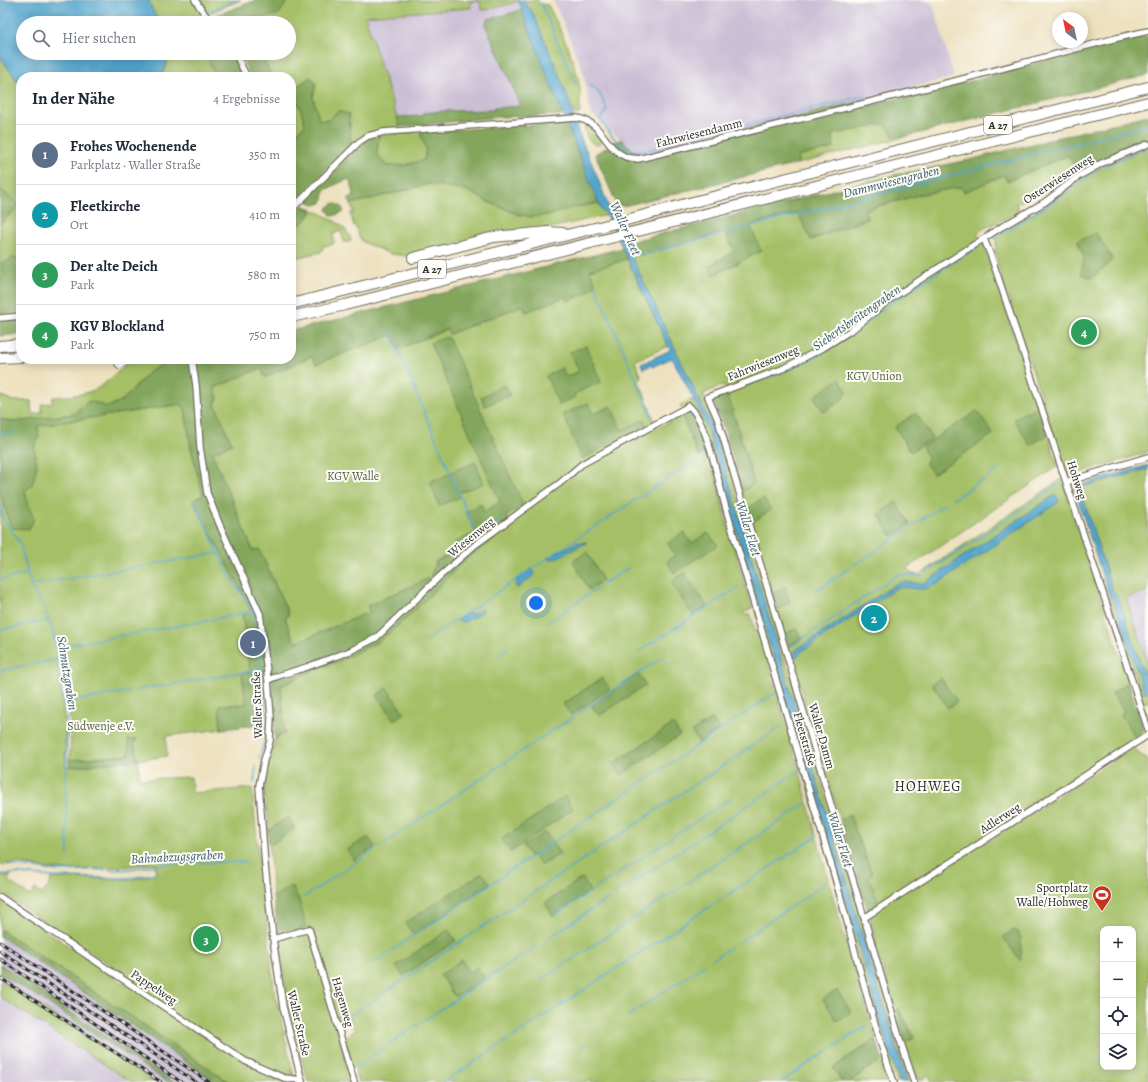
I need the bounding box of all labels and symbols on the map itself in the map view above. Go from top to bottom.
north arrow [1052,12,1088,48]
street label: Fahrwiesendamm [654,115,744,151]
road number: A 27 [984,116,1012,134]
street label: Osterwiesenweg [1020,150,1096,208]
water label: Dammwiesengraben [841,161,941,202]
water label: Waller Fleet [606,199,645,259]
road number: A 27 [418,260,446,278]
water label: Siebertsbreitengraben [809,281,904,354]
pin: 4 [1071,317,1097,347]
street label: Fahrwiesenweg [725,341,801,385]
park label: KGV Union [846,368,902,384]
street label: Hohweg [1063,458,1091,502]
park label: KGV Walle [327,468,379,484]
water label: Waller Fleet [732,498,765,559]
street label: Wiesenweg [444,513,498,561]
your location [526,593,546,613]
pin: 2 [861,603,887,633]
pin: 1 [240,628,266,658]
water label: Schmutzgraben [53,635,82,712]
street label: Waller Straße [248,671,266,740]
street label: Waller Damm [805,700,839,771]
street label: Fleetstraße [790,710,820,768]
park label: Südwenje e.V. [67,718,135,734]
district label: HOHWEG [894,777,962,796]
street label: Adlerweg [976,799,1024,838]
water label: Waller Fleet [824,809,857,870]
water label: Bahnabzugsgraben [130,846,224,867]
place label: Sportplatz Walle/Hohweg [1016,880,1088,910]
sports icon: Sportplatz Walle/Hohweg [1091,884,1113,912]
pin: 3 [193,924,219,954]
street label: Pappelweg [128,966,180,1008]
street label: Hagenweg [328,975,358,1029]
street label: Waller Straße [283,988,314,1057]

